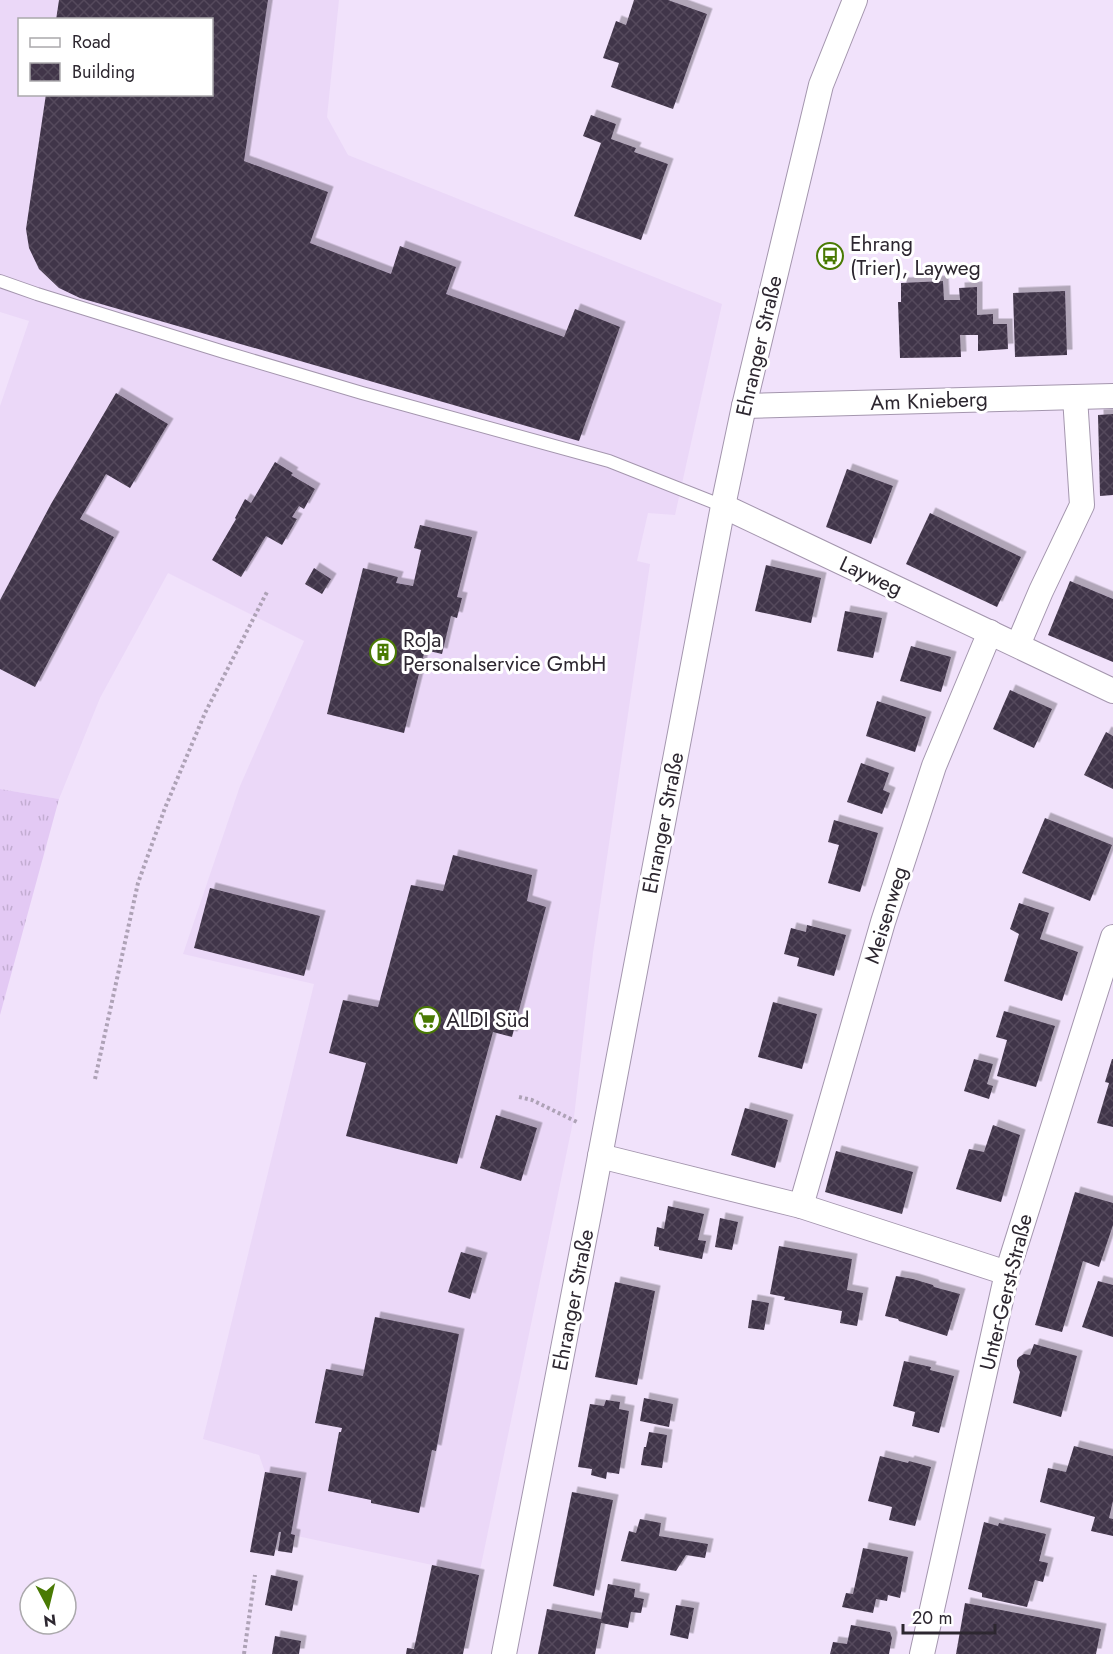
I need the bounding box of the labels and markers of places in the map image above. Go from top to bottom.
place label: Ehrang (Trier), Layweg [850,229,981,283]
bus stop icon: Ehrang (Trier), Layweg [815,241,845,271]
place label: RoJa Personalservice GmbH [403,625,606,679]
building icon: RoJa Personalservice GmbH [368,637,398,667]
supermarket icon: ALDI Süd [412,1005,442,1035]
place label: ALDI Süd [446,1005,530,1035]

